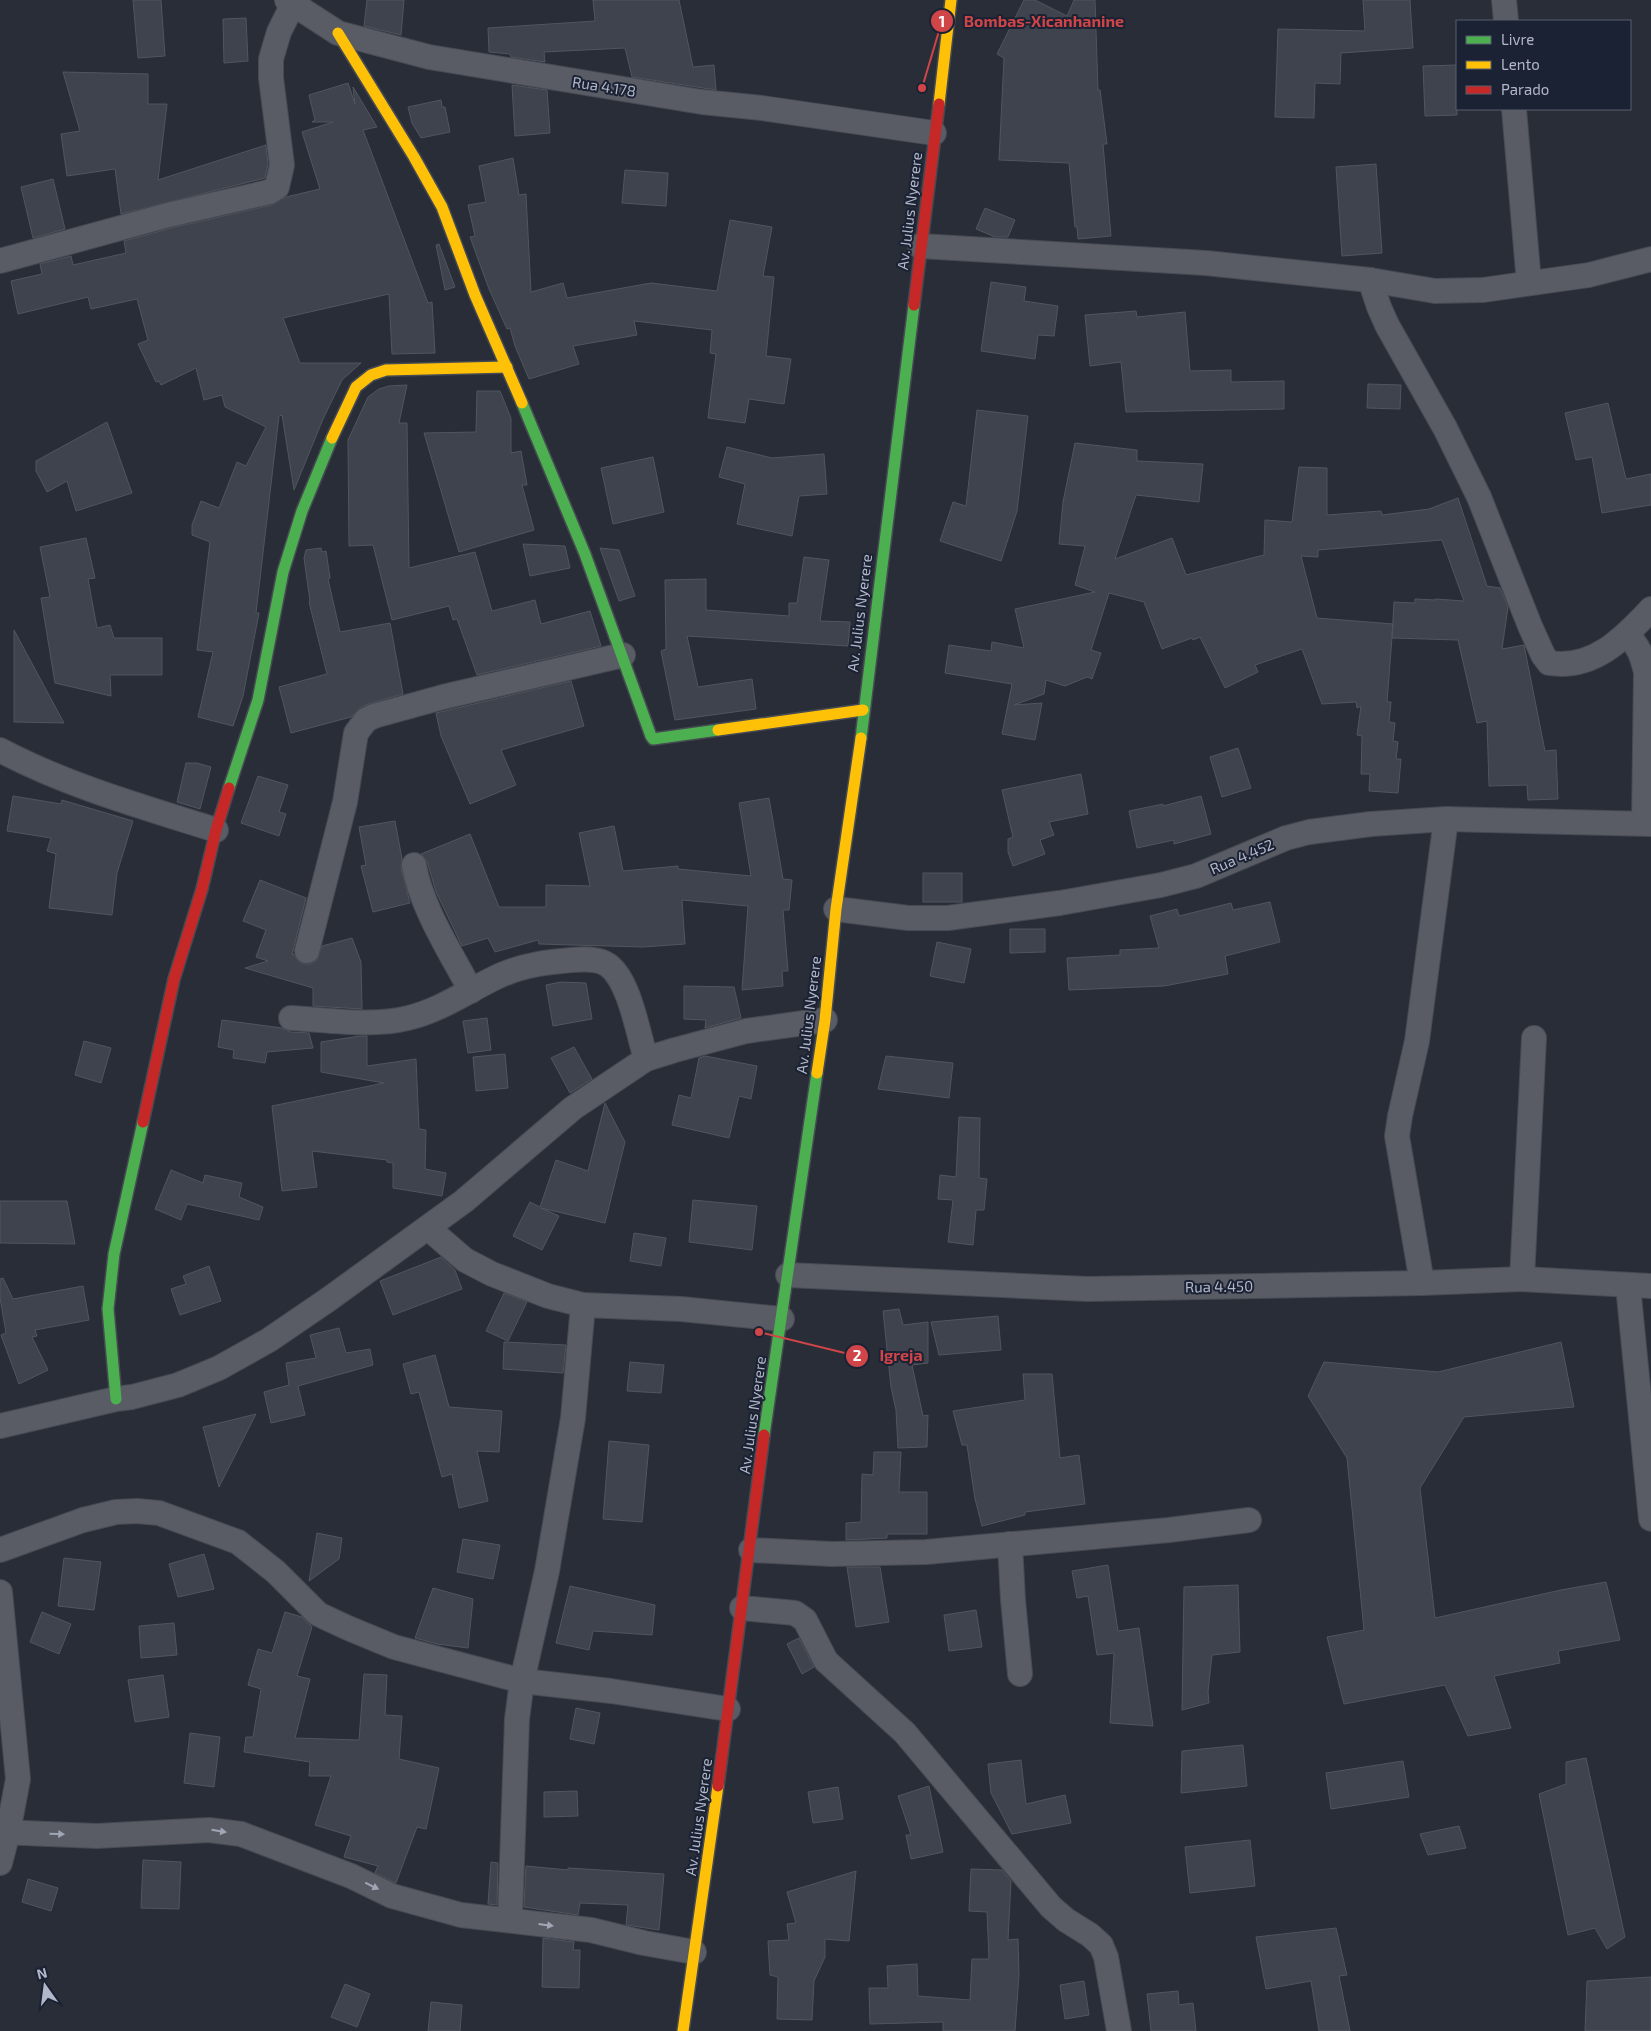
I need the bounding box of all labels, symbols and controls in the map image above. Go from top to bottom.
callout: Bombas-Xicanhanine [929,6,1134,37]
text: Bombas-Xicanhanine [964,11,1124,30]
text: 1 [939,12,945,30]
legend [1456,20,1631,110]
text: Livre [1501,30,1534,48]
text: Lento [1501,55,1540,73]
street label: Rua 4.178 [571,72,637,100]
text: Parado [1501,80,1549,98]
street label: Av. Julius Nyerere [893,151,925,271]
street label: Av. Julius Nyerere [843,553,875,673]
street label: Rua 4.452 [1207,835,1276,878]
street label: Av. Julius Nyerere [792,955,824,1075]
street label: Rua 4.450 [1185,1276,1253,1296]
callout: Igreja [845,1340,933,1371]
text: Igreja [879,1345,923,1364]
text: 2 [853,1346,862,1364]
street label: Av. Julius Nyerere [735,1355,769,1475]
street label: Av. Julius Nyerere [681,1757,715,1877]
one-way arrow [212,1827,228,1835]
one-way arrow [49,1831,65,1839]
one-way arrow [365,1882,379,1890]
one-way arrow [538,1921,554,1929]
north arrow [20,1961,70,2011]
text: N [35,1963,49,1982]

